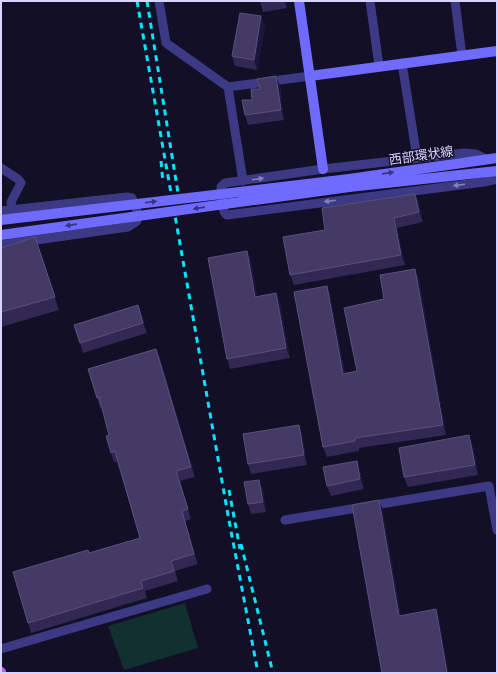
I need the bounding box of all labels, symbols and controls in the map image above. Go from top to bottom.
street label: 西部環状線 [388,142,454,168]
one-way arrow [382,170,394,176]
one-way arrow [252,176,264,182]
one-way arrow [453,182,465,188]
one-way arrow [324,198,336,204]
one-way arrow [145,199,157,205]
one-way arrow [193,205,205,211]
one-way arrow [64,222,77,228]

